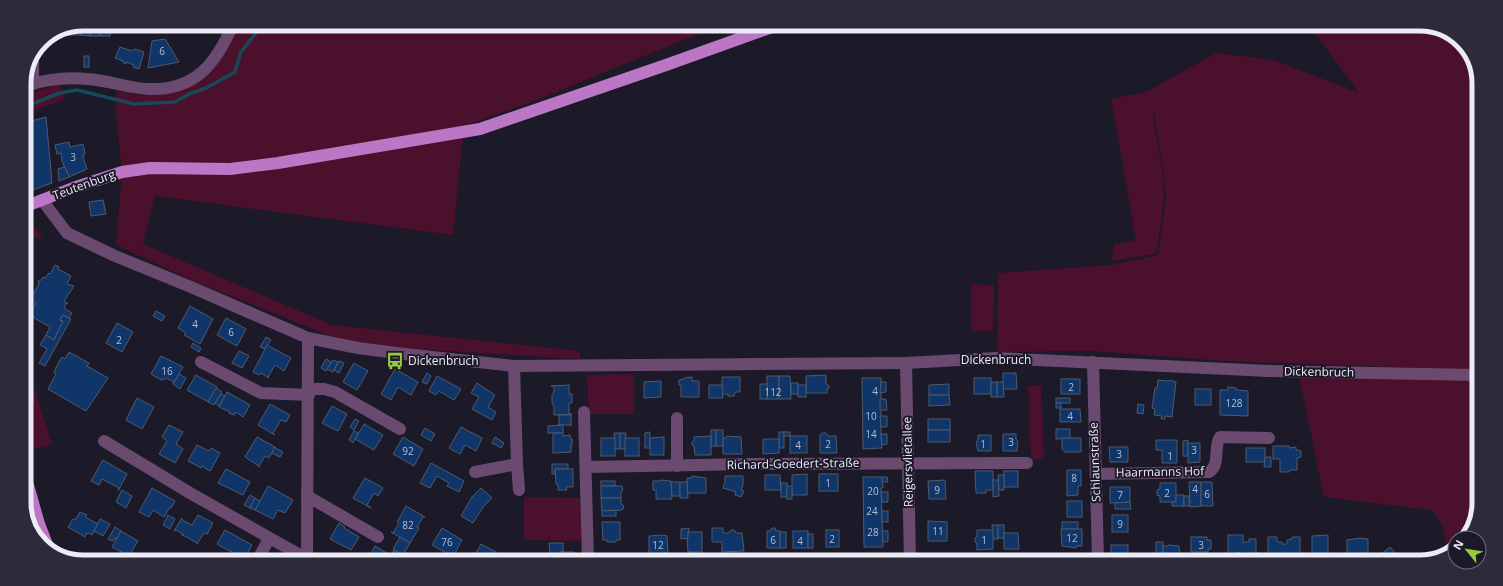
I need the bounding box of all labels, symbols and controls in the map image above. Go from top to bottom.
house number: 6 [159,44,165,58]
house number: 3 [70,150,76,164]
street label: Teutenburg [50,165,118,204]
house number: 4 [192,317,198,331]
house number: 6 [228,325,234,339]
house number: 2 [116,333,122,347]
bus stop icon: Dickenbruch [385,351,405,371]
street label: Dickenbruch [961,351,1031,368]
place label: Dickenbruch [408,352,479,369]
street label: Dickenbruch [1284,362,1354,381]
house number: 16 [161,364,173,378]
house number: 2 [1068,380,1074,394]
house number: 4 [872,384,878,398]
house number: 112 [764,385,782,399]
house number: 128 [1225,396,1243,410]
house number: 10 [865,409,877,423]
house number: 4 [1067,409,1073,423]
street label: Reigersvlietallee [898,416,917,507]
street label: Schlaunstraße [1085,422,1104,502]
house number: 14 [865,427,877,441]
house number: 3 [1008,435,1014,449]
house number: 2 [825,437,831,451]
house number: 1 [980,437,986,451]
house number: 4 [795,438,801,452]
house number: 3 [1191,443,1197,457]
house number: 92 [402,444,414,458]
house number: 3 [1116,447,1122,461]
house number: 1 [1167,449,1173,463]
street label: Richard-Goedert-Straße [726,454,860,473]
street label: Haarmanns Hof [1116,462,1205,481]
house number: 8 [1071,471,1077,485]
house number: 1 [825,476,831,490]
house number: 4 [1192,482,1198,496]
house number: 9 [934,483,940,497]
house number: 20 [867,484,879,498]
house number: 2 [1164,486,1170,500]
house number: 6 [1204,487,1210,501]
house number: 7 [1117,488,1123,502]
house number: 24 [866,504,878,518]
house number: 9 [1117,517,1123,531]
house number: 82 [402,518,414,532]
house number: 11 [932,524,944,538]
house number: 28 [867,525,879,539]
north arrow [1447,530,1487,570]
house number: 12 [1066,531,1078,545]
house number: 2 [829,532,835,546]
house number: 6 [770,533,776,547]
house number: 1 [981,533,987,547]
house number: 4 [797,534,803,548]
house number: 76 [441,535,453,549]
text: N [1449,537,1467,552]
house number: 12 [652,538,664,552]
house number: 3 [1198,538,1204,552]

